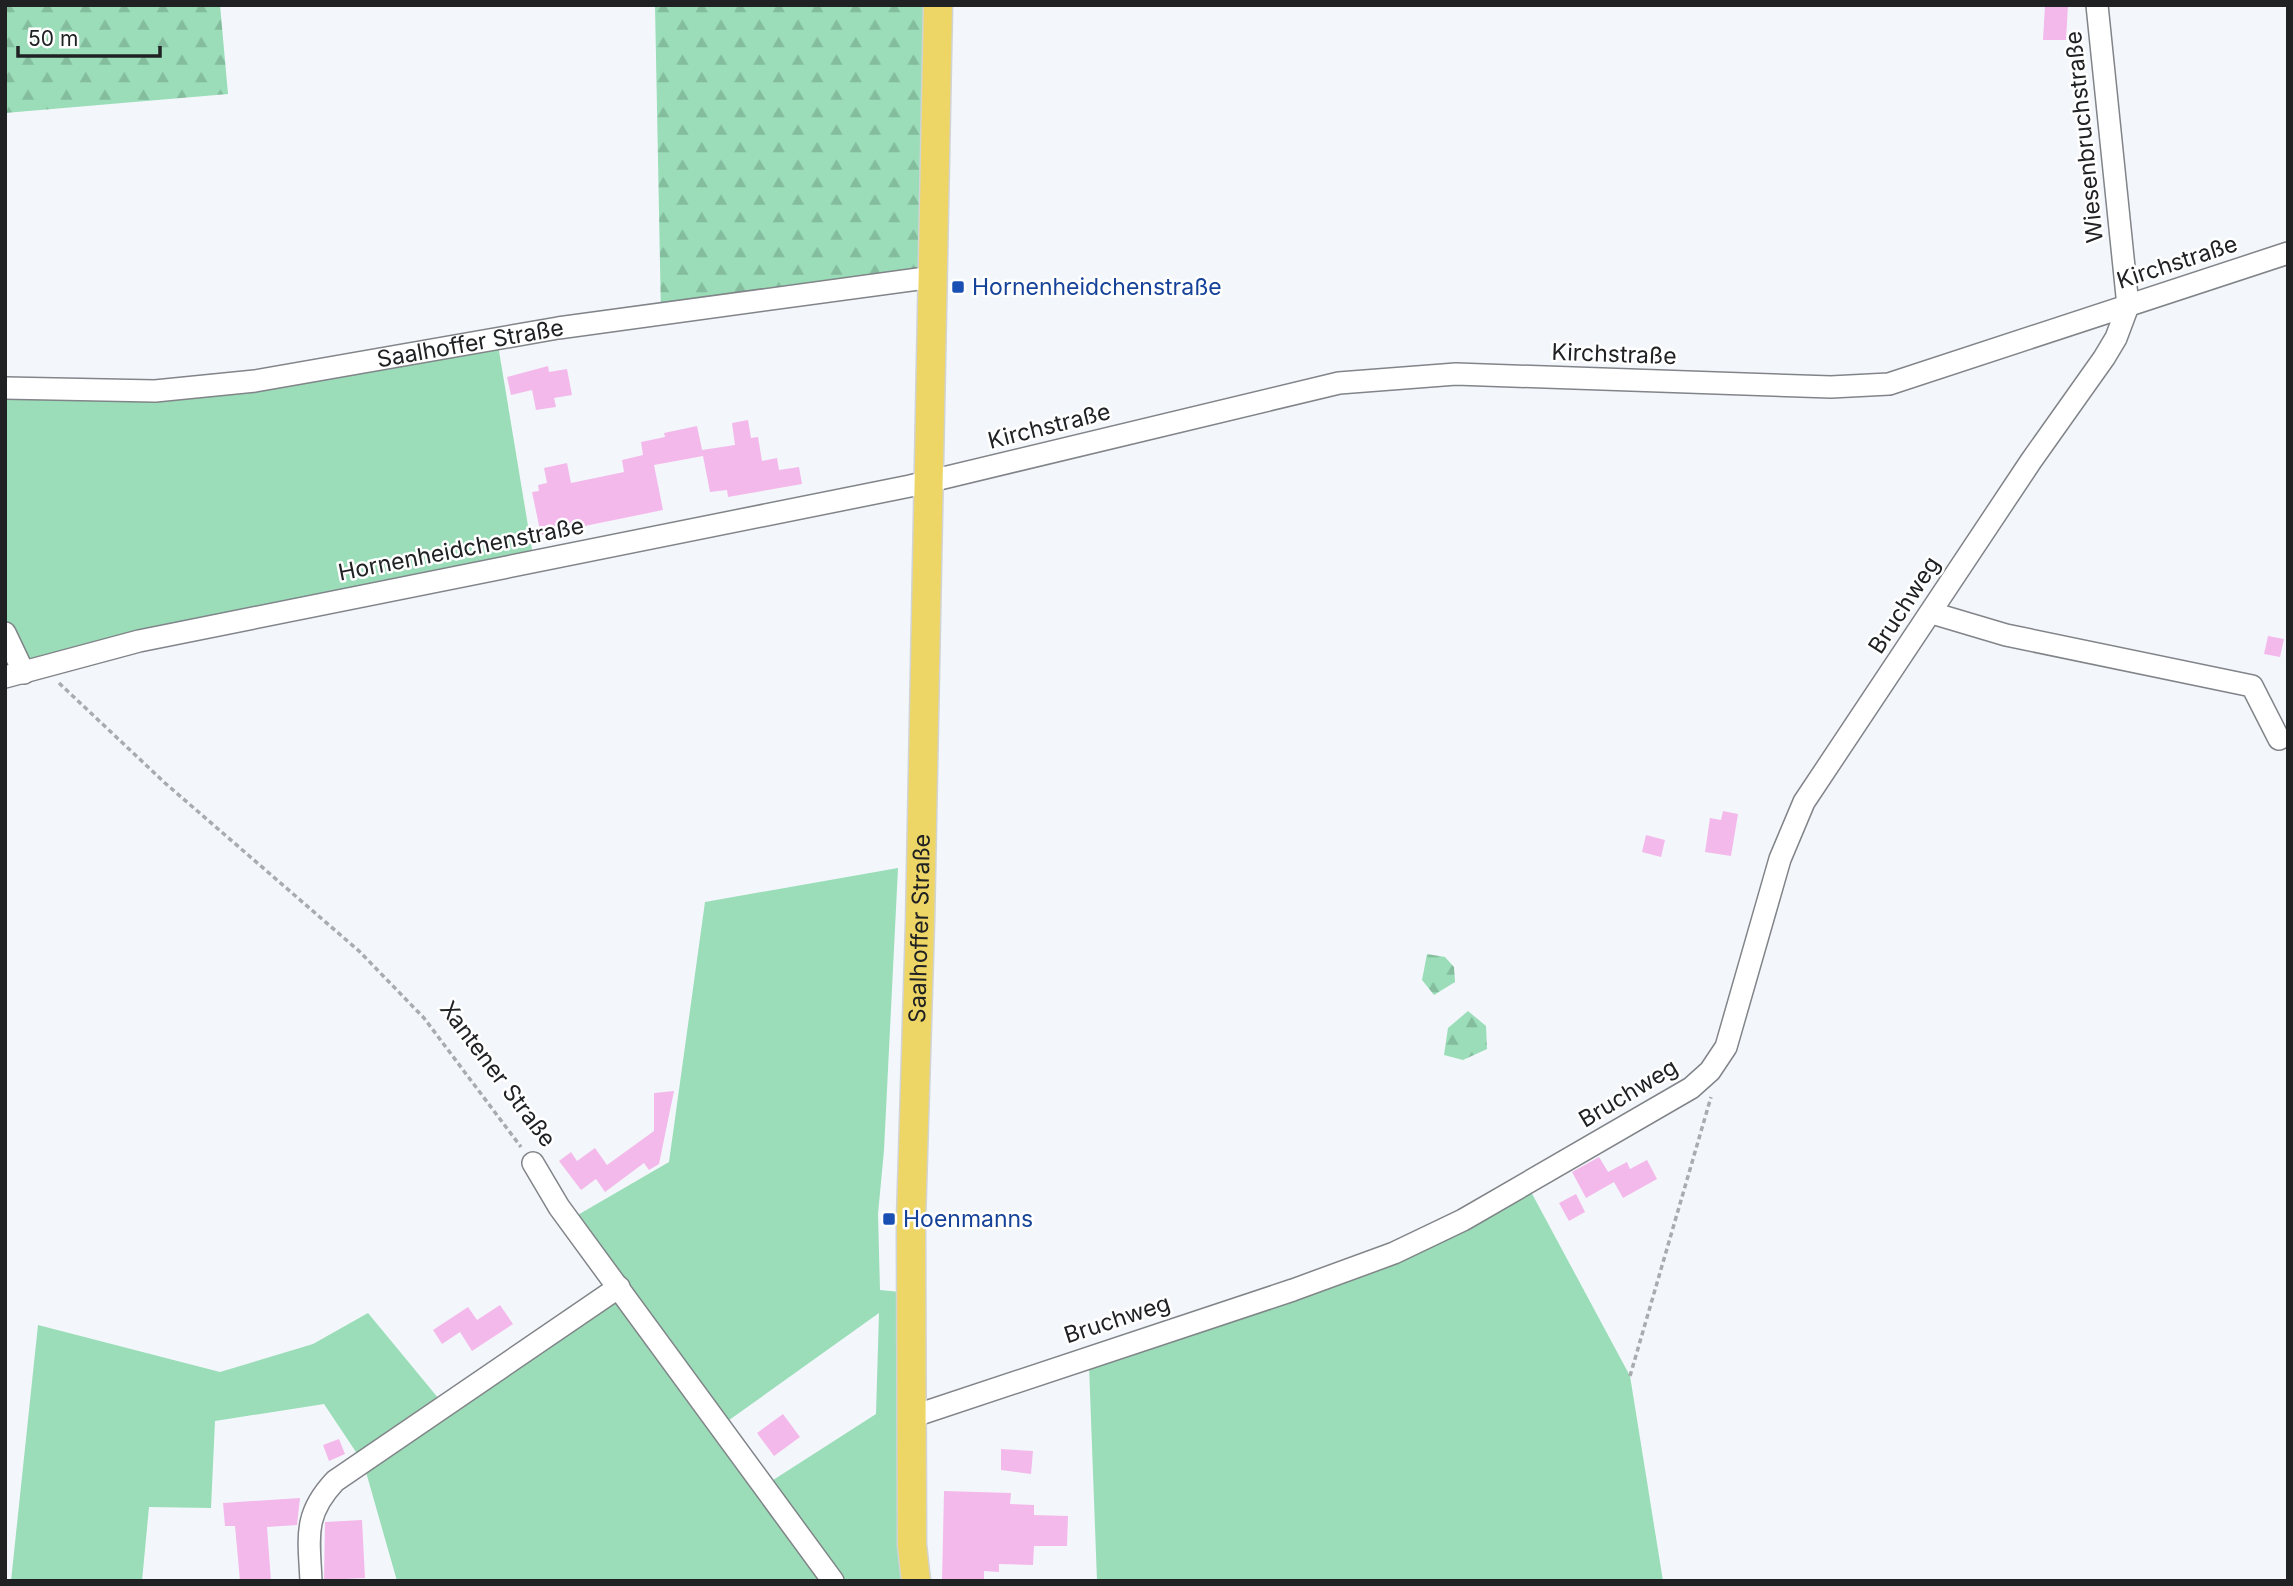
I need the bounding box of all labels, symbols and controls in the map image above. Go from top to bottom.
scale bar [18,14,159,58]
text: 50 m [28,26,78,51]
street label: Wiesenbruchstraße [2059,30,2109,244]
street label: Kirchstraße [2113,229,2241,295]
place label: Hornenheidchenstraße [972,273,1222,301]
marker: Hornenheidchenstraße [950,279,966,295]
street label: Saalhoffer Straße [375,313,566,373]
street label: Kirchstraße [1551,338,1677,370]
street label: Kirchstraße [985,397,1113,455]
street label: Hornenheidchenstraße [336,511,586,587]
street label: Bruchweg [1862,551,1946,659]
street label: Saalhoffer Straße [903,834,936,1023]
street label: Xantener Straße [434,996,562,1152]
street label: Bruchweg [1574,1053,1682,1133]
place label: Hoenmanns [903,1205,1033,1233]
marker: Hoenmanns [881,1211,897,1227]
street label: Bruchweg [1060,1289,1174,1349]

